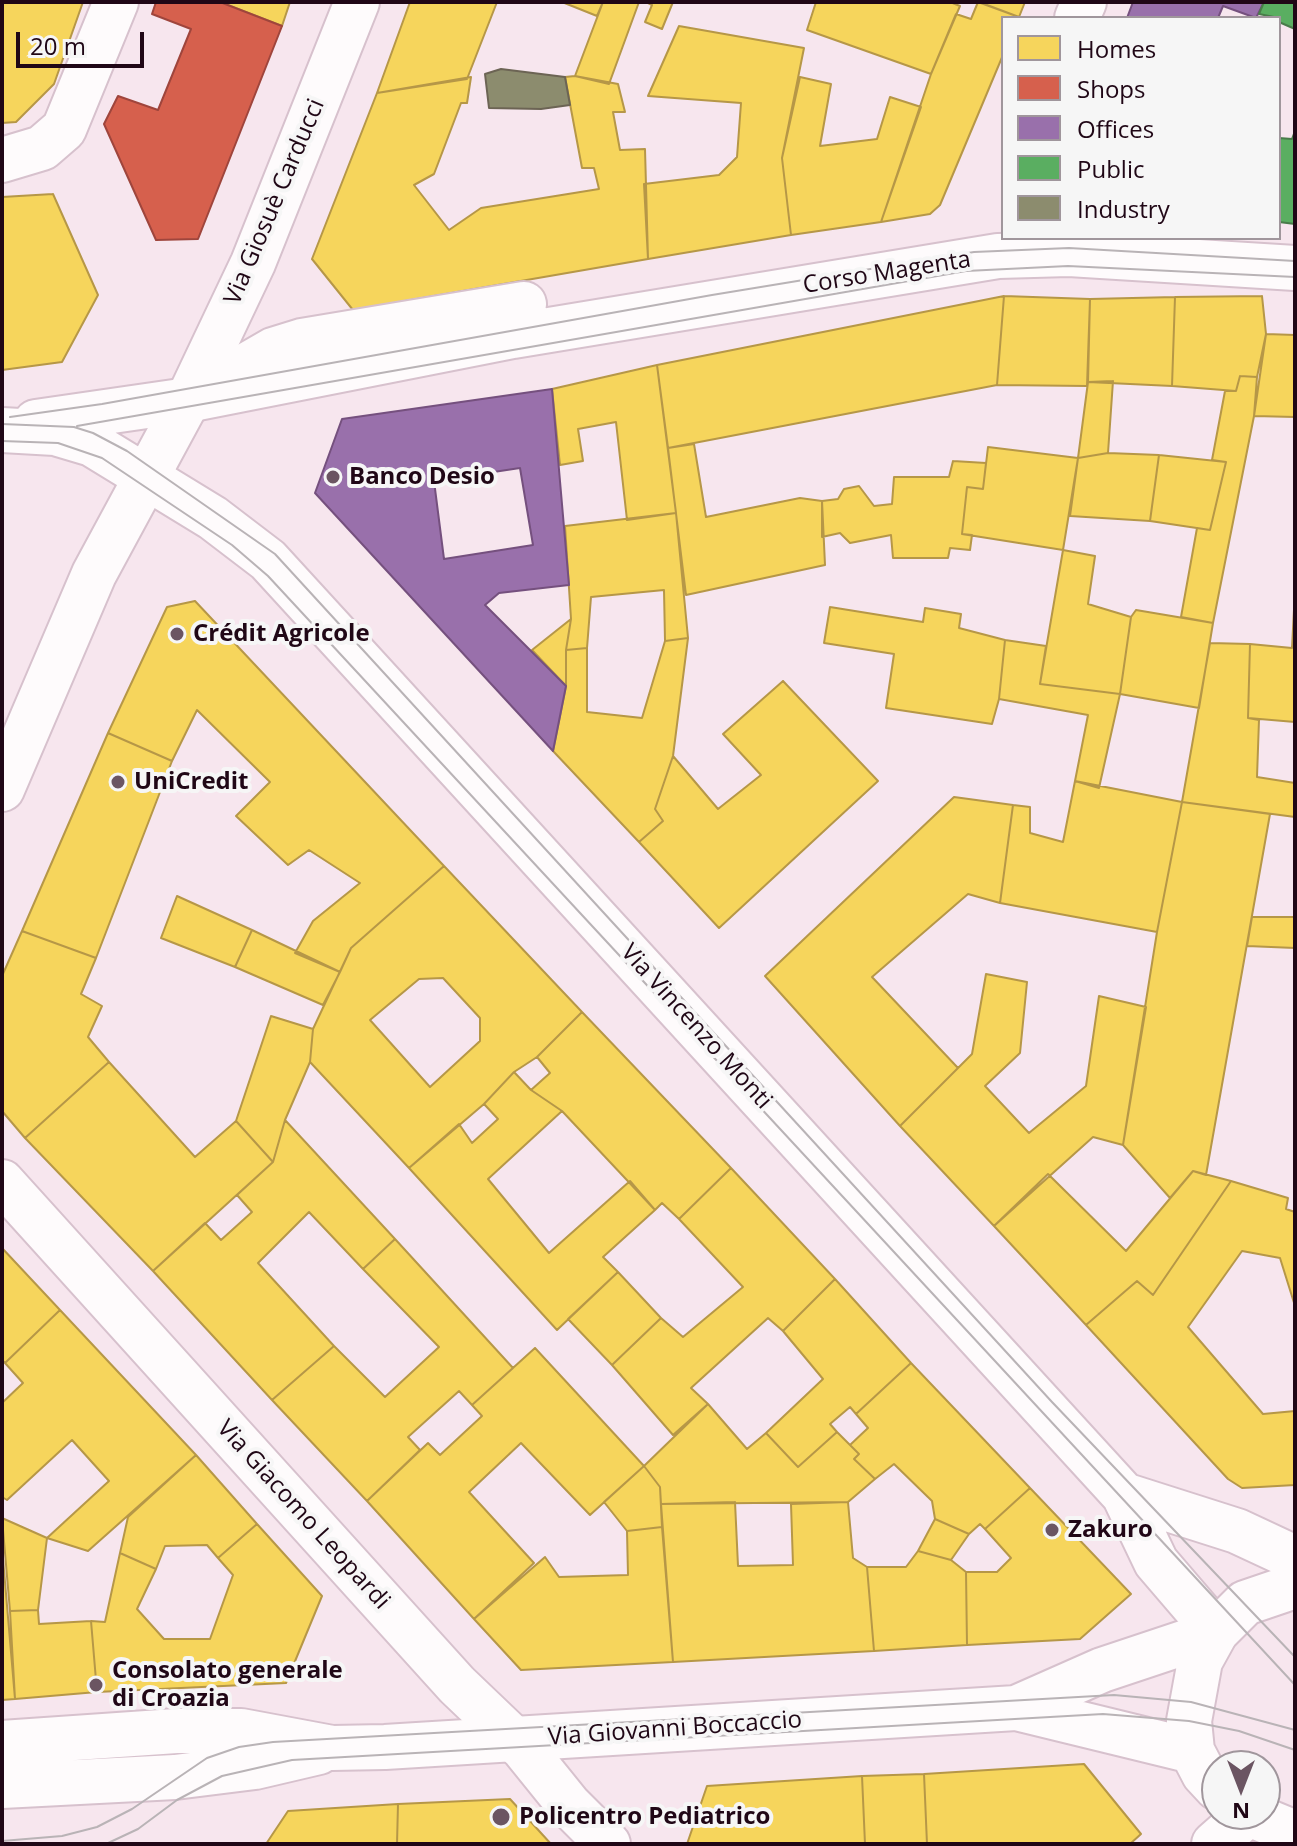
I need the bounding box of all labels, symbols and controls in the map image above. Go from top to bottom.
scale bar [20,16,148,66]
legend [1001,16,1281,240]
text: 20 m [30,29,86,62]
text: Homes [1077,32,1156,65]
text: Shops [1077,72,1145,105]
street label: Via Giosuè Carducci [219,95,331,309]
text: Offices [1077,112,1154,145]
text: Public [1077,152,1144,185]
text: Industry [1077,192,1170,225]
street label: Corso Magenta [801,246,973,300]
place label: Banco Desio [349,463,495,491]
marker: Banco Desio [324,468,342,486]
place label: Crédit Agricole [193,620,370,648]
marker: Crédit Agricole [168,625,186,643]
place label: UniCredit [134,768,249,796]
marker: UniCredit [109,773,127,791]
street label: Via Vincenzo Monti [614,939,778,1115]
street label: Via Giacomo Leopardi [210,1414,396,1616]
place label: Zakuro [1068,1516,1153,1544]
marker: Zakuro [1043,1521,1061,1539]
place label: Consolato generale di Croazia [112,1657,343,1713]
marker: Consolato generale di Croazia [87,1676,105,1694]
street label: Via Giovanni Boccaccio [547,1706,803,1752]
north arrow [1201,1750,1281,1830]
text: N [1232,1797,1250,1827]
place label: Policentro Pediatrico [519,1803,770,1831]
marker: Policentro Pediatrico [490,1806,512,1828]

